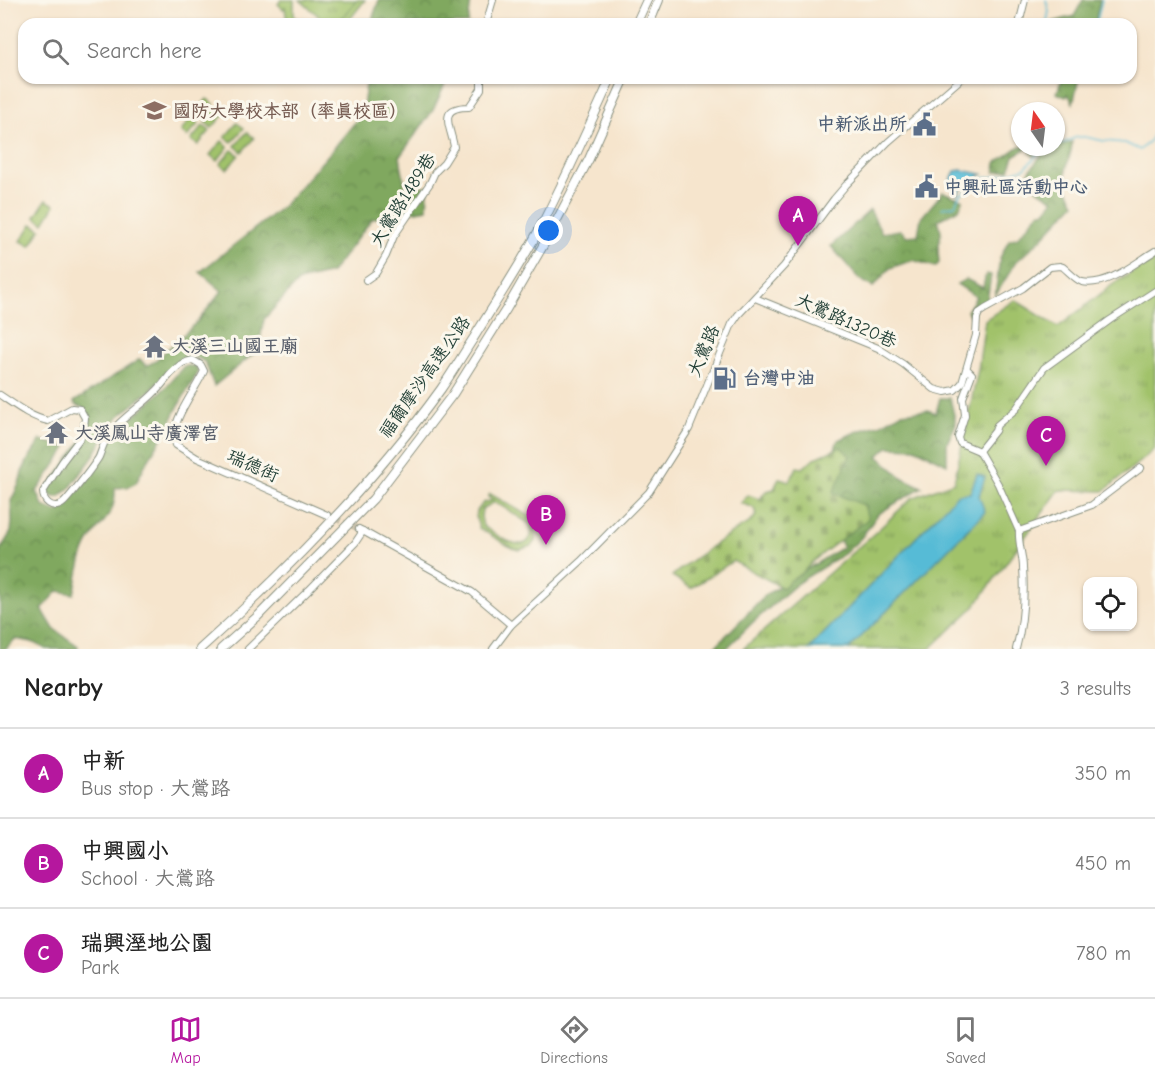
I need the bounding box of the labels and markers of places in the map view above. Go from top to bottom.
school or university icon: 國防大學校本部（率真校區） [142,98,168,124]
place label: 國防大學校本部（率真校區） [173,101,407,122]
public building icon: 中新派出所 [912,111,938,137]
place label: 中新派出所 [817,114,907,135]
public building icon: 中興社區活動中心 [913,174,939,200]
place label: 中興社區活動中心 [944,177,1088,198]
pin: A [778,196,818,246]
temple icon: 大溪三山國王廟 [141,333,167,359]
place label: 大溪三山國王廟 [172,336,298,357]
fuel station icon: 台灣中油 [712,365,738,391]
place label: 台灣中油 [743,368,815,389]
pin: C [1026,416,1066,466]
temple icon: 大溪鳳山寺廣澤宮 [44,420,70,446]
place label: 大溪鳳山寺廣澤宮 [75,423,219,444]
pin: B [526,496,566,545]

